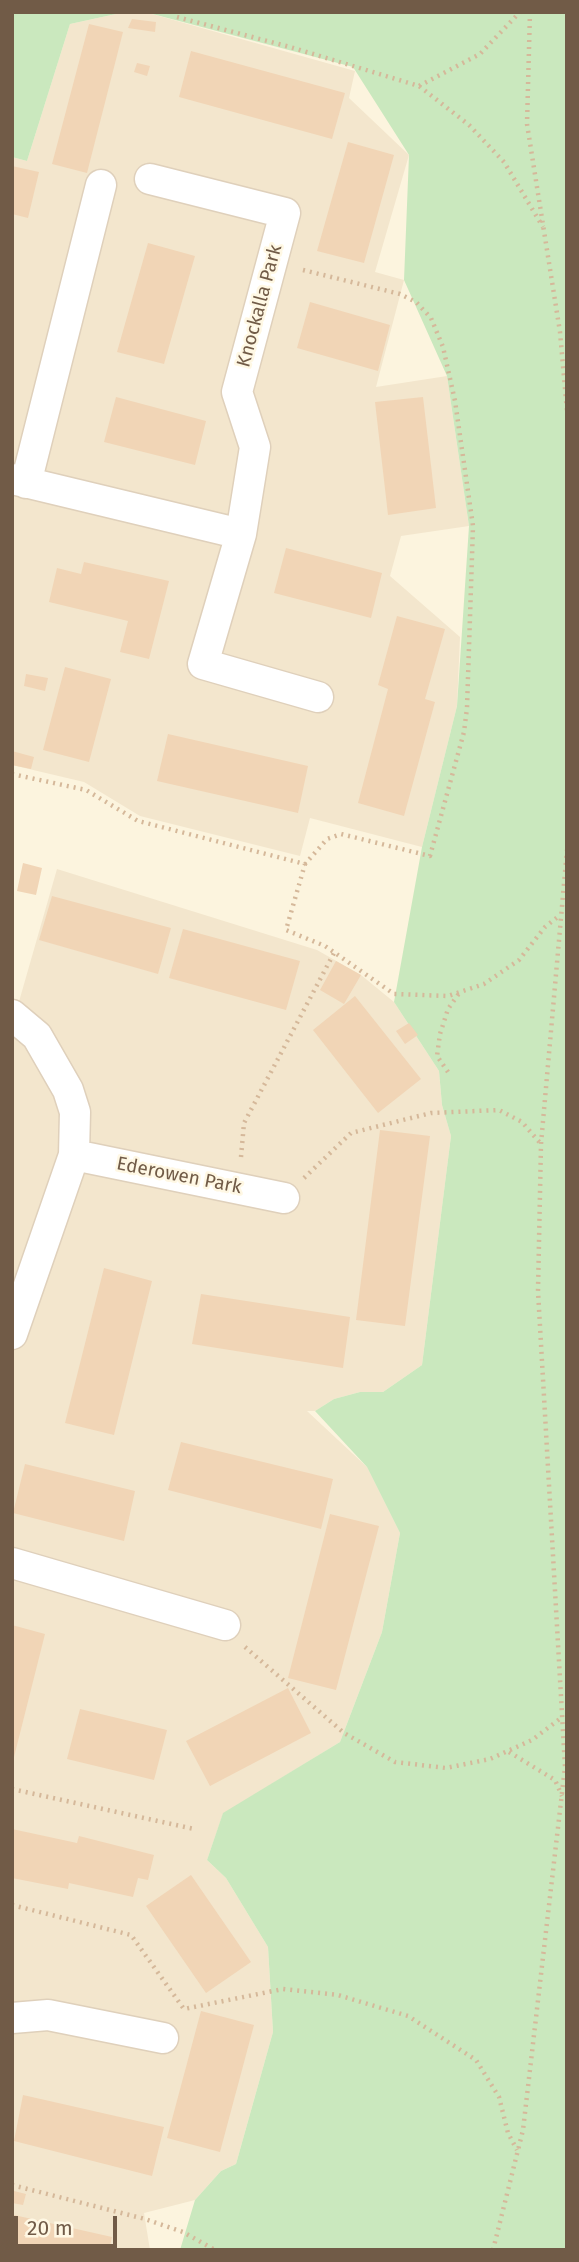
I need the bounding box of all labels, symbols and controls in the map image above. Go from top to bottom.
street label: Knockalla Park [233,242,287,370]
street label: Ederowen Park [115,1153,243,1199]
scale bar [18,2202,121,2246]
text: 20 m [27,2215,73,2241]

